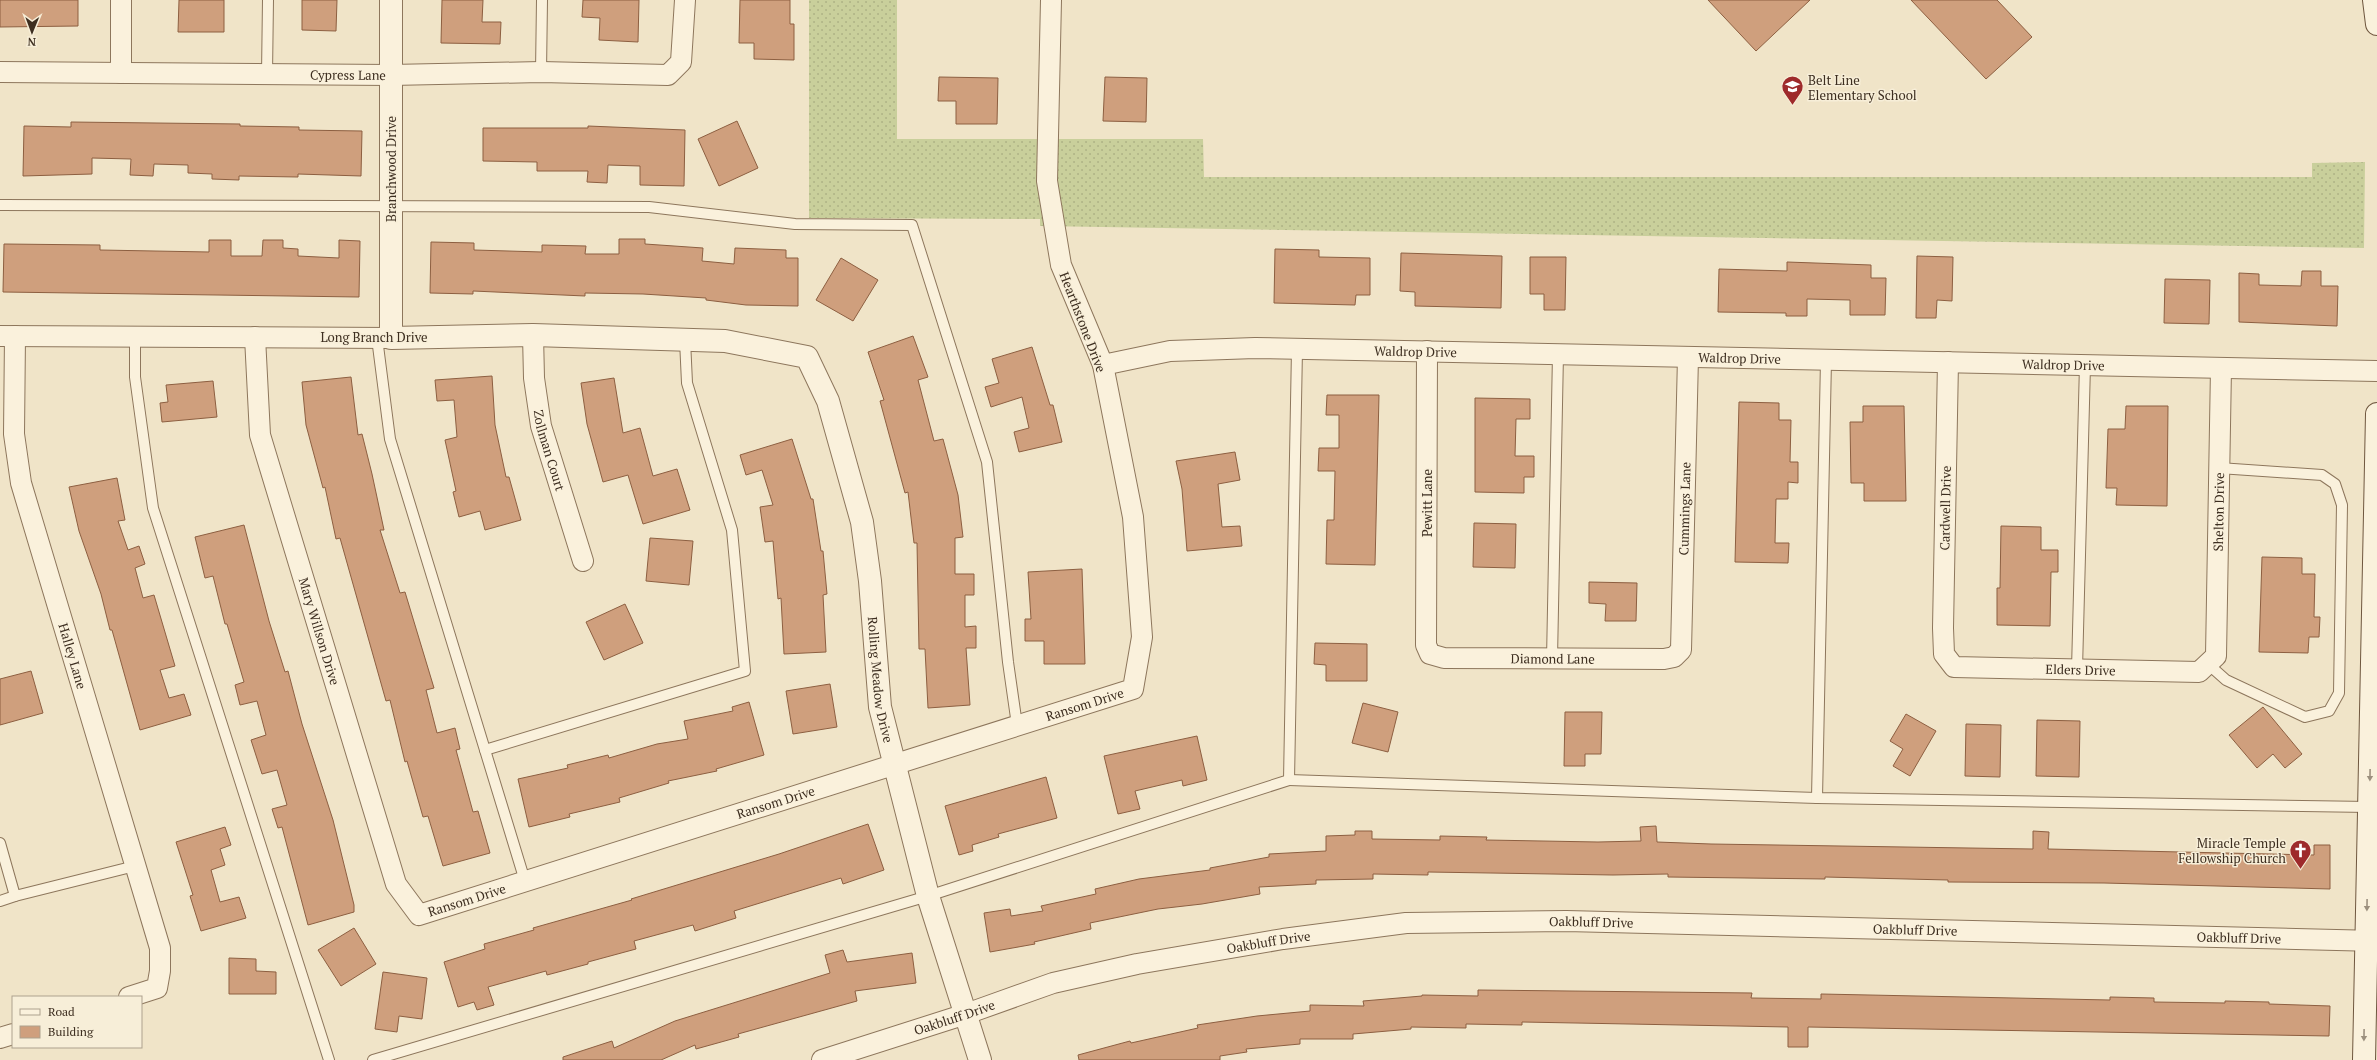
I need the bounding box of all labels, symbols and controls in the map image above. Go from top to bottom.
north arrow [12,12,52,52]
text: N [27,35,36,49]
street label: Cypress Lane [310,65,386,84]
place label: Belt Line Elementary School [1808,71,1917,104]
school or university icon: Belt Line Elementary School [1779,74,1805,107]
street label: Branchwood Drive [382,116,400,222]
street label: Hearthstone Drive [1056,269,1110,375]
street label: Long Branch Drive [320,328,428,346]
street label: Waldrop Drive [1374,341,1457,361]
street label: Waldrop Drive [1698,348,1781,368]
street label: Waldrop Drive [2022,355,2105,374]
street label: Zollman Court [530,408,570,493]
street label: Cummings Lane [1674,462,1694,556]
street label: Cardwell Drive [1935,465,1955,551]
street label: Pewitt Lane [1418,469,1436,537]
street label: Shelton Drive [2209,472,2228,552]
street label: Mary Willson Drive [295,575,344,687]
street label: Rolling Meadow Drive [864,616,898,745]
street label: Halley Lane [54,621,91,691]
street label: Diamond Lane [1510,649,1595,668]
street label: Elders Drive [2045,660,2116,679]
street label: Ransom Drive [1043,684,1126,725]
one-way arrow [2366,769,2373,781]
street label: Ransom Drive [734,781,817,823]
place label: Miracle Temple Fellowship Church [2178,834,2286,867]
church icon: Miracle Temple Fellowship Church [2288,837,2314,870]
street label: Ransom Drive [426,879,508,921]
one-way arrow [2364,899,2370,912]
street label: Oakbluff Drive [1549,912,1634,932]
street label: Oakbluff Drive [1873,920,1958,940]
street label: Oakbluff Drive [1225,927,1311,957]
street label: Oakbluff Drive [2196,928,2281,948]
street label: Oakbluff Drive [911,995,997,1039]
legend [12,996,142,1048]
text: Road [48,1004,75,1019]
text: Building [48,1024,94,1039]
one-way arrow [2361,1029,2367,1042]

